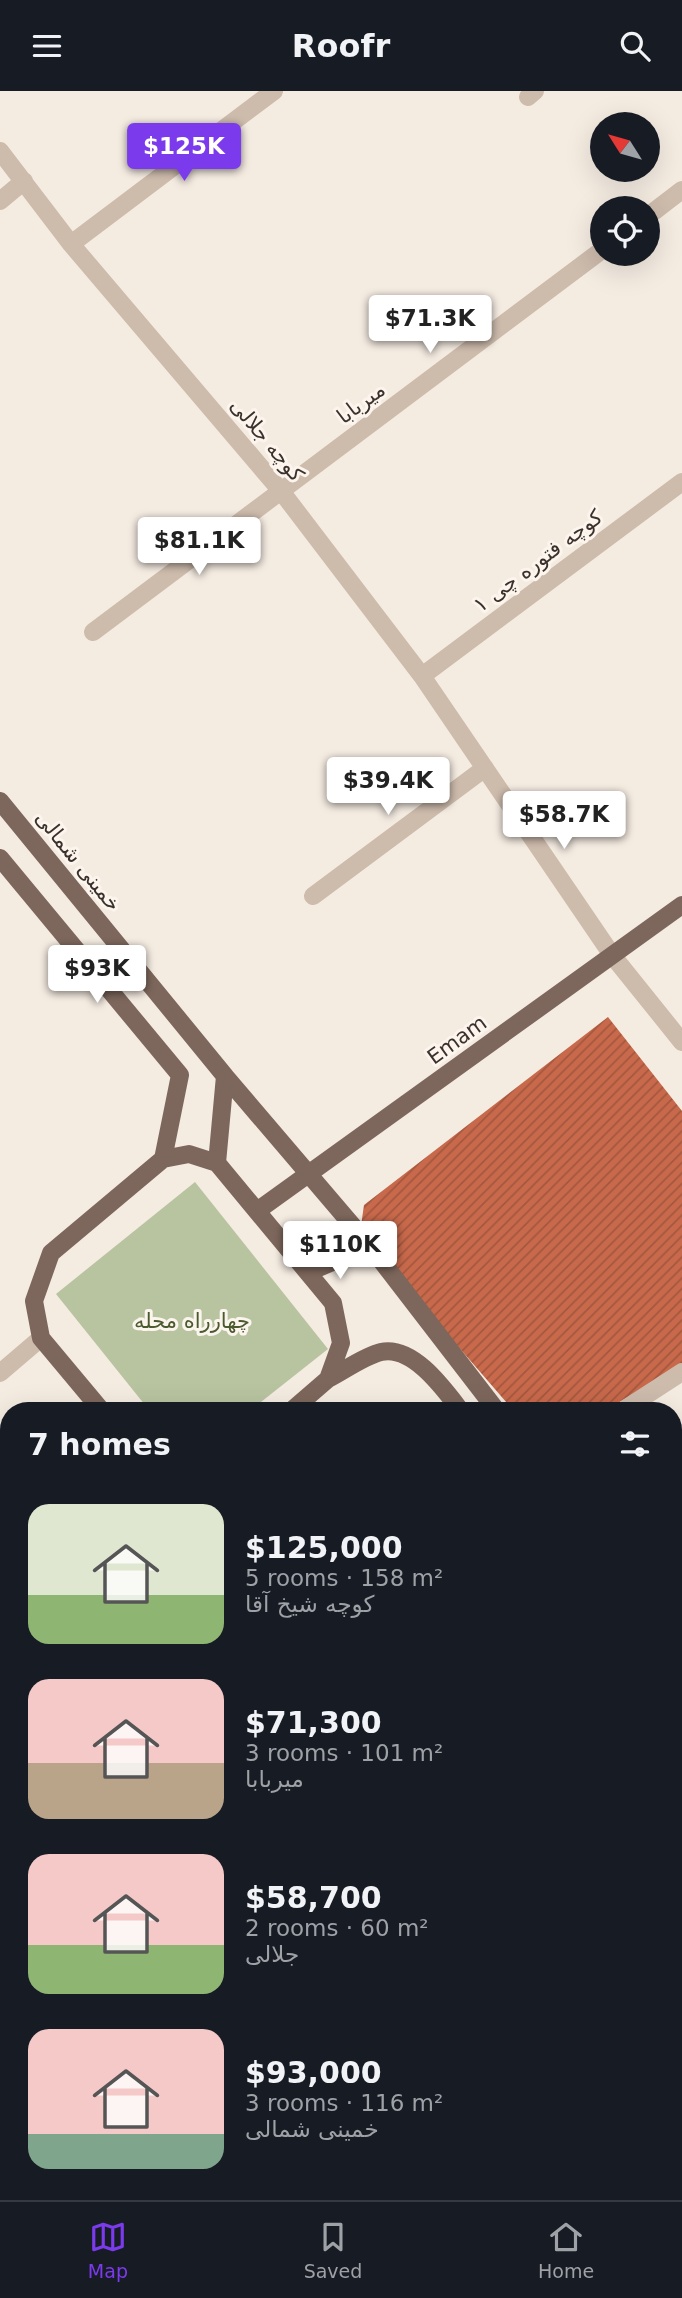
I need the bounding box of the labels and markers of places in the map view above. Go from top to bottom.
pin: $125K [135,123,233,183]
pin: $71.3K [373,295,487,355]
pin: $81.1K [142,517,256,577]
pin: $39.4K [331,757,445,817]
pin: $58.7K [507,791,621,851]
pin: $93K [56,946,138,1005]
pin: $110K [291,1221,389,1281]

